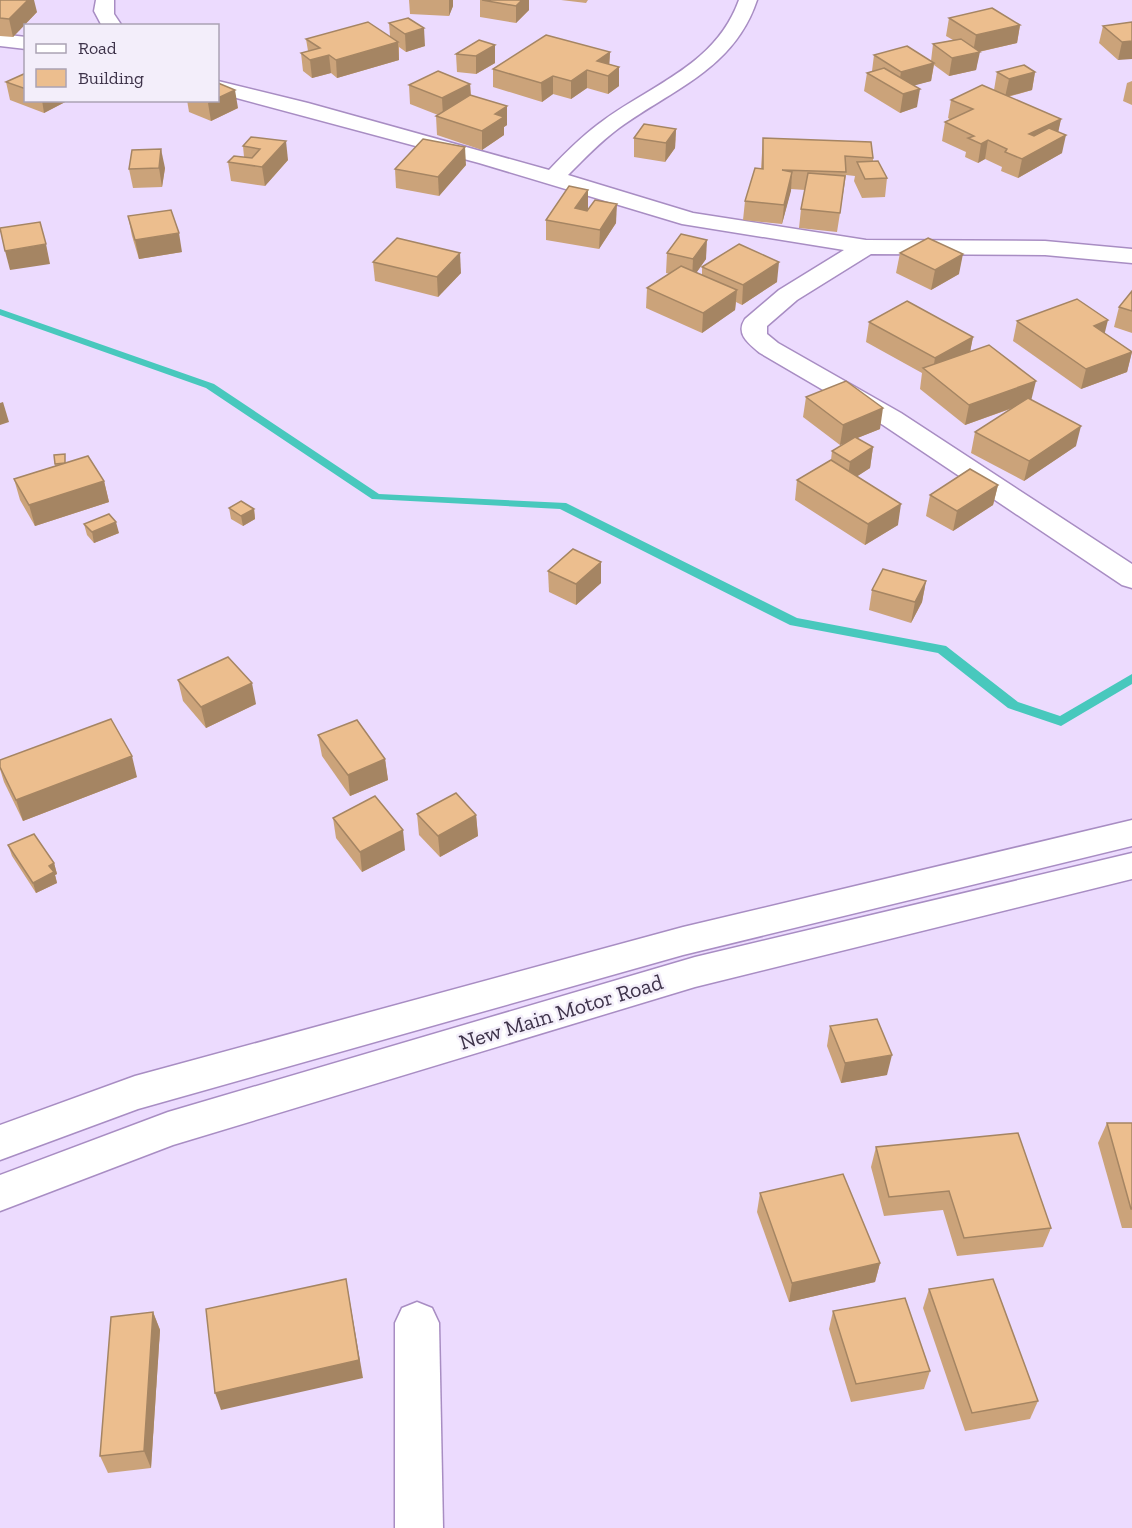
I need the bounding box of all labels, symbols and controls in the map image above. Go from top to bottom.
legend [24,24,219,102]
text: Road [78,37,117,59]
text: Building [78,67,144,89]
street label: New Main Motor Road [456,968,666,1056]

